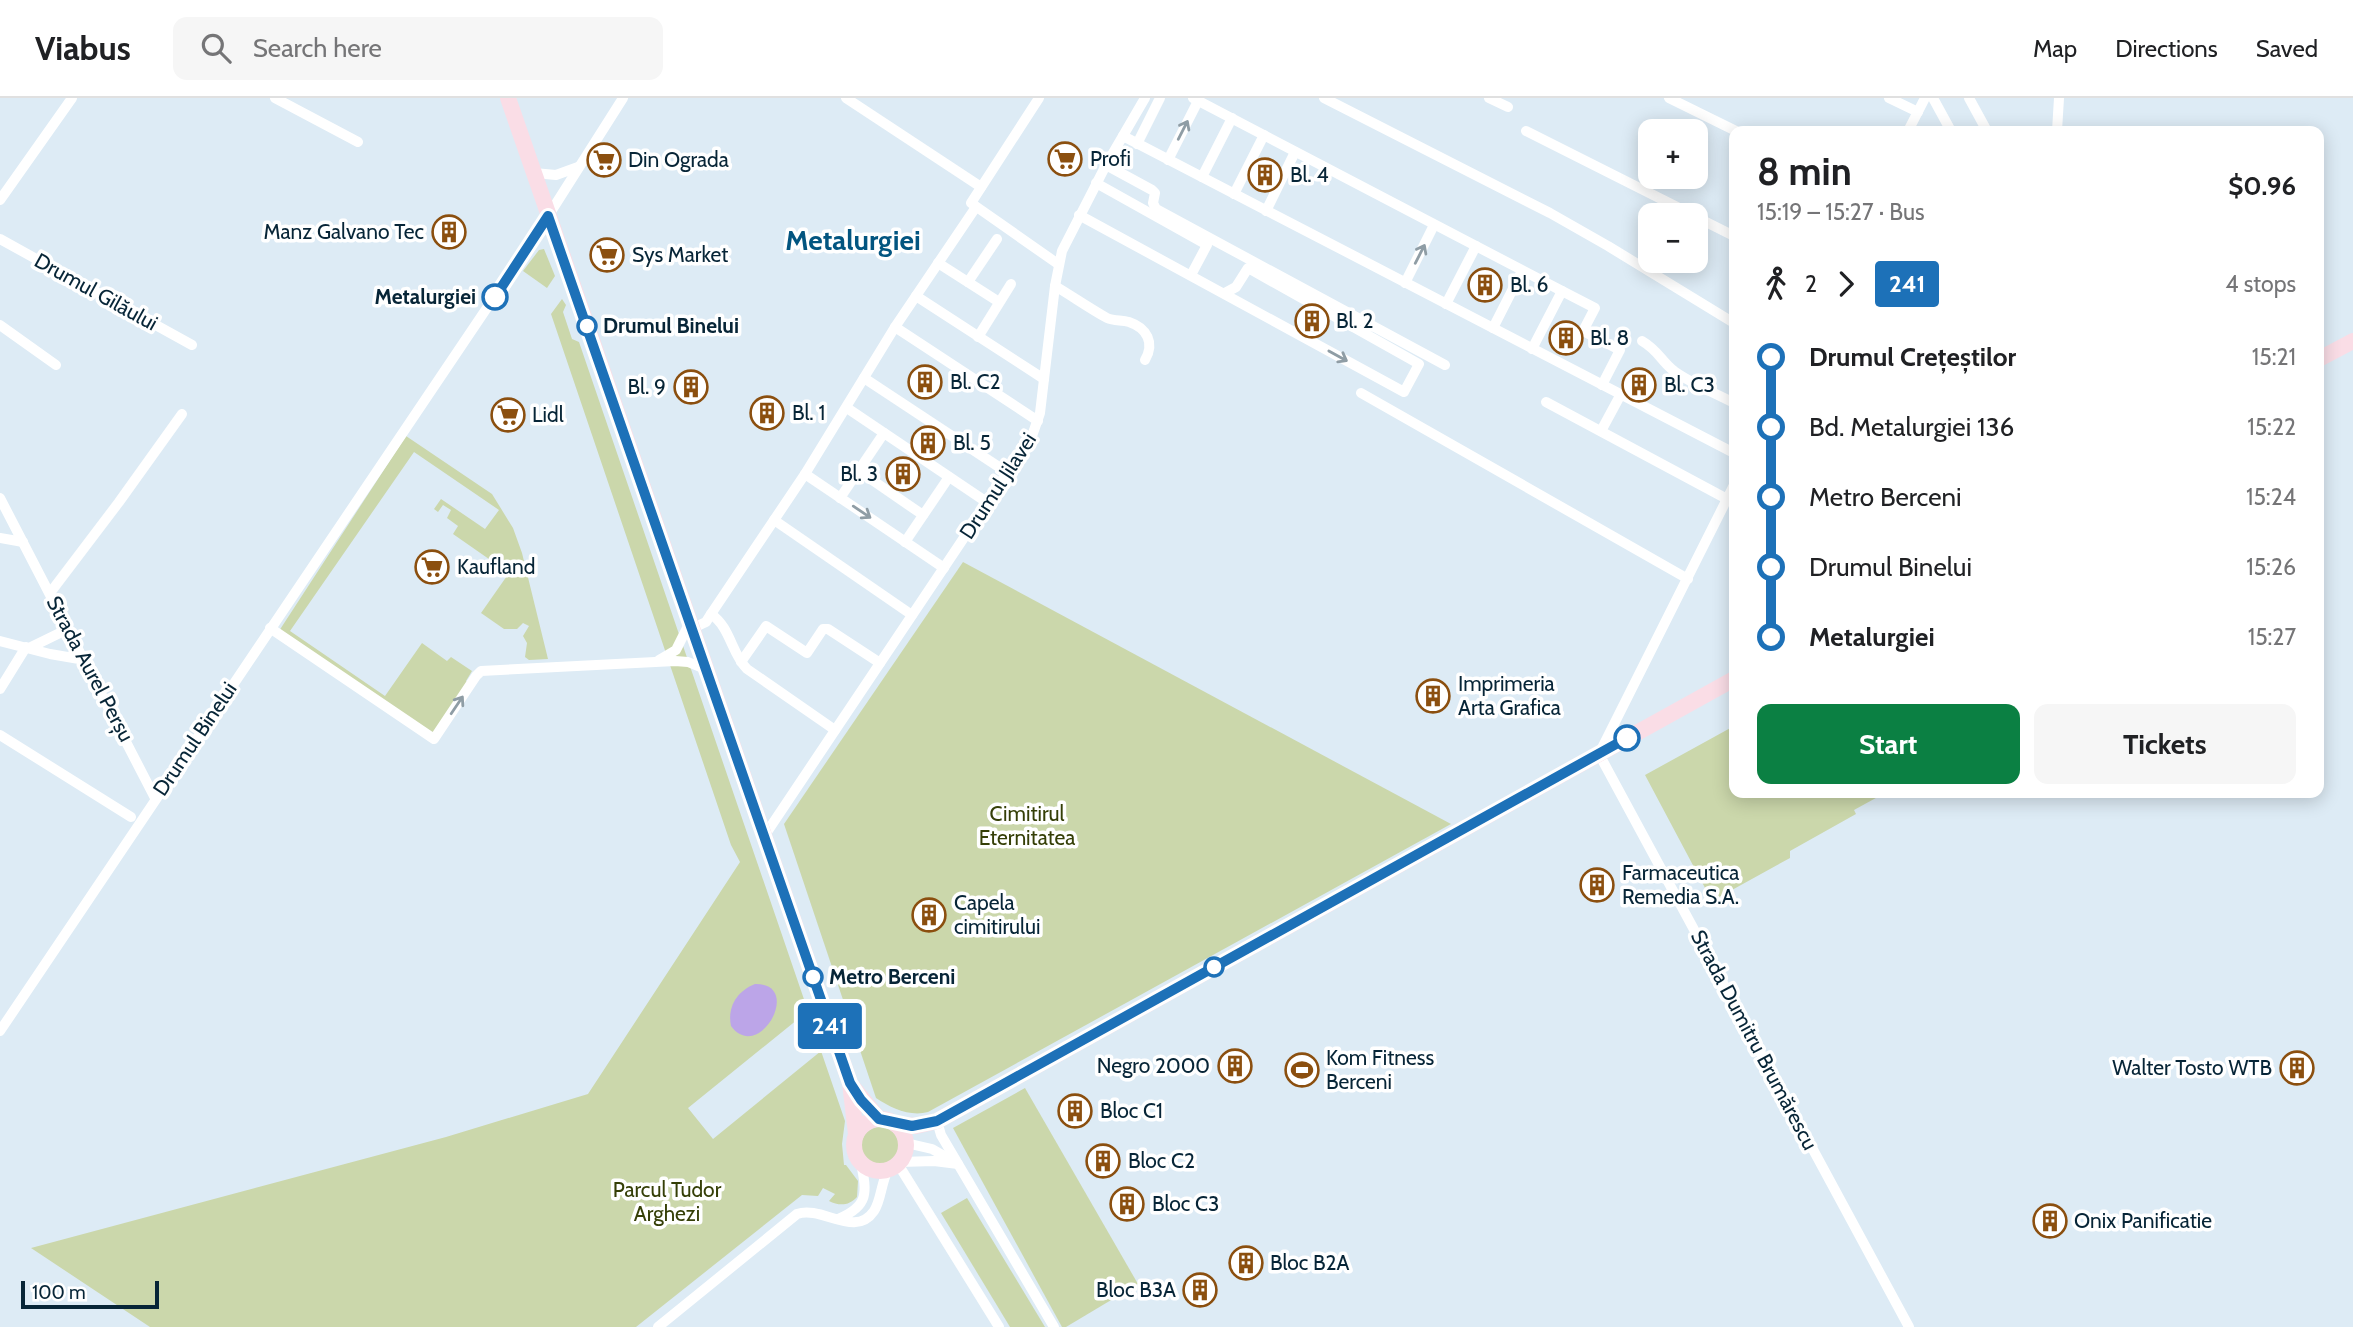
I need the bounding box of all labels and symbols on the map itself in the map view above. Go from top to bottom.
one-way arrow [1177,120,1191,141]
supermarket icon: Profi [1046,140,1084,178]
supermarket icon: Din Ograda [585,141,623,179]
place label: Profi [1090,146,1131,171]
place label: Din Ograda [628,147,729,172]
building icon: Bl. 4 [1246,156,1284,194]
place label: Bl. 4 [1290,162,1329,187]
building icon: Manz Galvano Tec [430,213,468,251]
place label: Manz Galvano Tec [264,219,424,244]
district label: Metalurgiei [785,223,921,257]
supermarket icon: Sys Market [588,236,626,274]
place label: Sys Market [632,242,728,267]
one-way arrow [1413,244,1427,265]
street label: Drumul Gilăului [30,247,162,336]
building icon: Bl. 6 [1466,266,1504,304]
place label: Bl. 6 [1510,272,1548,297]
place label: Metalurgiei [375,284,476,309]
marker: Metalurgiei [482,284,508,310]
building icon: Bl. 2 [1293,302,1331,340]
place label: Bl. 2 [1336,308,1373,333]
place label: Drumul Binelui [603,313,739,338]
marker: Drumul Binelui [577,316,597,336]
building icon: Bl. 8 [1547,319,1585,357]
place label: Bl. 8 [1590,325,1629,350]
one-way arrow [1327,350,1348,363]
building icon: Bl. C2 [906,363,944,401]
building icon: Bl. C3 [1620,366,1658,404]
building icon: Bl. 9 [672,368,710,406]
place label: Bl. C2 [950,369,1000,394]
place label: Bl. C3 [1664,372,1715,397]
place label: Bl. 9 [628,374,666,399]
building icon: Bl. 1 [748,394,786,432]
supermarket icon: Lidl [489,396,527,434]
place label: Bl. 1 [792,400,825,425]
place label: Lidl [532,402,564,427]
building icon: Bl. 5 [909,424,947,462]
street label: Drumul Jilavei [954,428,1041,543]
place label: Bl. 5 [953,430,991,455]
building icon: Bl. 3 [884,455,922,493]
place label: Bl. 3 [840,461,878,486]
one-way arrow [852,505,871,520]
supermarket icon: Kaufland [413,548,451,586]
place label: Kaufland [457,554,535,579]
street label: Strada Aurel Perșu [40,592,139,747]
place label: Imprimeria Arta Grafica [1458,671,1561,720]
street label: Drumul Binelui [147,677,242,800]
building icon: Imprimeria Arta Grafica [1414,677,1452,715]
one-way arrow [450,696,464,715]
unlabelled marker [1614,725,1640,751]
park label: Cimitirul Eternitatea [979,801,1075,850]
place label: Farmaceutica Remedia S.A. [1622,860,1739,909]
building icon: Farmaceutica Remedia S.A. [1578,866,1616,904]
place label: Capela cimitirului [954,890,1040,939]
building icon: Capela cimitirului [910,896,948,934]
street label: Strada Dumitru Brumărescu [1686,926,1823,1154]
unlabelled marker [1204,957,1224,977]
place label: Metro Berceni [829,964,955,989]
marker: Metro Berceni [803,967,823,987]
line badge: 241 [790,1003,870,1049]
place label: Kom Fitness Berceni [1326,1045,1434,1094]
building icon: Negro 2000 [1216,1047,1254,1085]
building icon: Walter Tosto WTB [2278,1049,2316,1087]
sports icon: Kom Fitness Berceni [1283,1051,1321,1089]
place label: Negro 2000 [1097,1053,1210,1078]
place label: Walter Tosto WTB [2112,1055,2272,1080]
building icon: Bloc C1 [1056,1092,1094,1130]
place label: Bloc C1 [1100,1098,1163,1123]
building icon: Bloc C2 [1084,1142,1122,1180]
place label: Bloc C2 [1128,1148,1195,1173]
park label: Parcul Tudor Arghezi [613,1177,722,1226]
building icon: Bloc C3 [1108,1185,1146,1223]
place label: Bloc C3 [1152,1191,1219,1216]
building icon: Onix Panificatie [2031,1202,2069,1240]
place label: Onix Panificatie [2074,1208,2212,1233]
building icon: Bloc B2A [1227,1244,1265,1282]
place label: Bloc B2A [1270,1250,1349,1275]
building icon: Bloc B3A [1181,1271,1219,1309]
place label: Bloc B3A [1096,1277,1176,1302]
scale bar [21,1278,159,1310]

